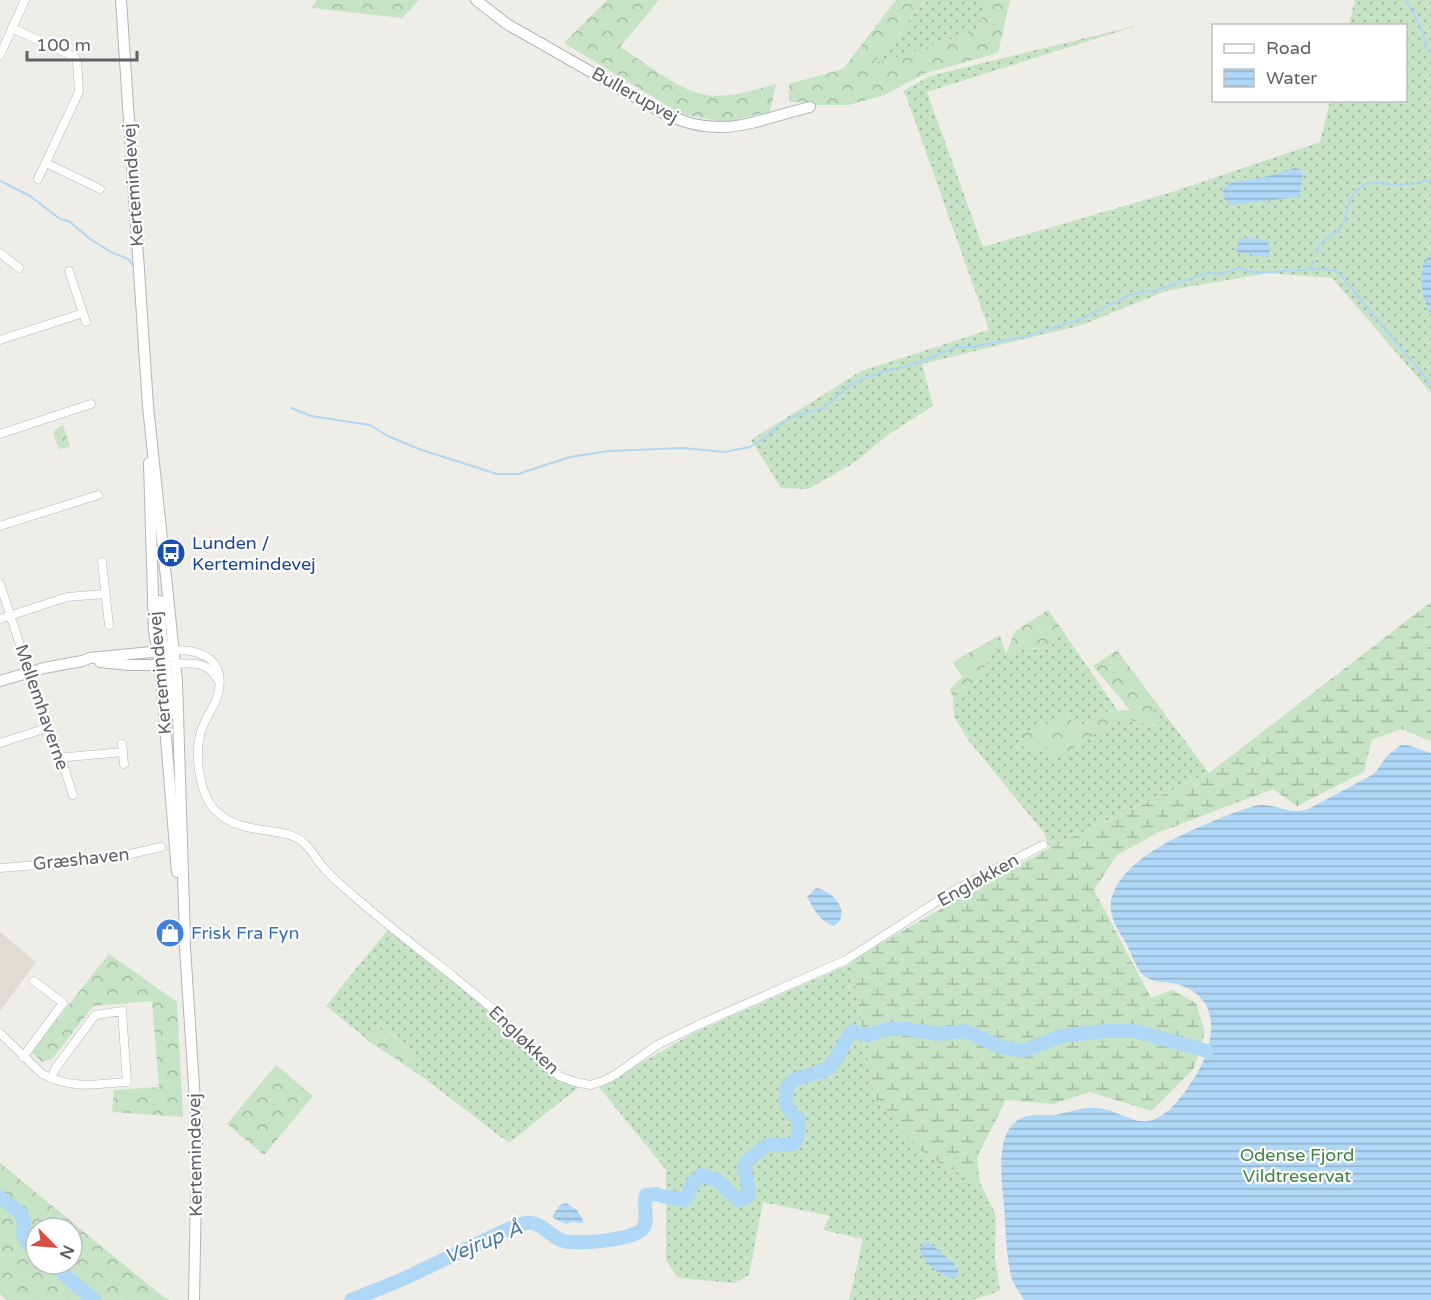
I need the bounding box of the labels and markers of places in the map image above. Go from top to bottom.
place label: Lunden / Kertemindevej [192,532,316,575]
bus stop icon: Lunden / Kertemindevej [155,537,187,569]
shop icon: Frisk Fra Fyn [154,917,186,949]
place label: Frisk Fra Fyn [191,922,299,944]

